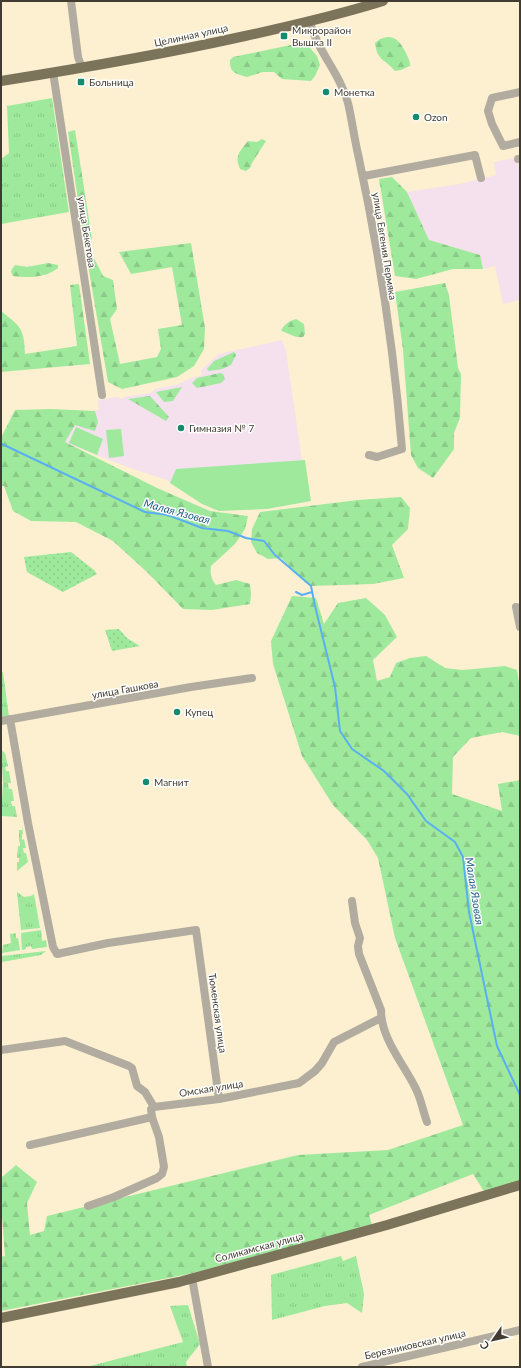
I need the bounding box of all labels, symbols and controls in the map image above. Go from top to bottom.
street label: Целинная улица [153,21,229,49]
place label: Микрорайон Вышка II [292,24,351,48]
marker: Микрорайон Вышка II [279,31,289,41]
place label: Больница [89,76,134,88]
marker: Больница [76,77,86,87]
place label: Монетка [334,86,375,98]
marker: Монетка [321,87,331,97]
place label: Ozon [424,111,448,123]
marker: Ozon [411,112,421,122]
street label: улица Евгения Пермяка [371,191,399,301]
street label: улица Бекетова [75,196,99,269]
place label: Гимназия № 7 [189,422,254,434]
marker: Гимназия № 7 [176,423,186,433]
water label: Малая Язовая [142,496,212,526]
street label: улица Гашкова [91,677,159,701]
place label: Купец [185,706,213,718]
marker: Купец [172,707,182,717]
place label: Магнит [154,776,189,788]
marker: Магнит [141,777,151,787]
water label: Малая Язовая [463,856,487,926]
street label: Тюменская улица [206,972,230,1054]
street label: Омская улица [178,1077,244,1099]
street label: Соликамская улица [214,1229,304,1265]
north arrow [473,1320,513,1360]
street label: Березниковская улица [363,1327,467,1361]
text: С [476,1339,492,1353]

